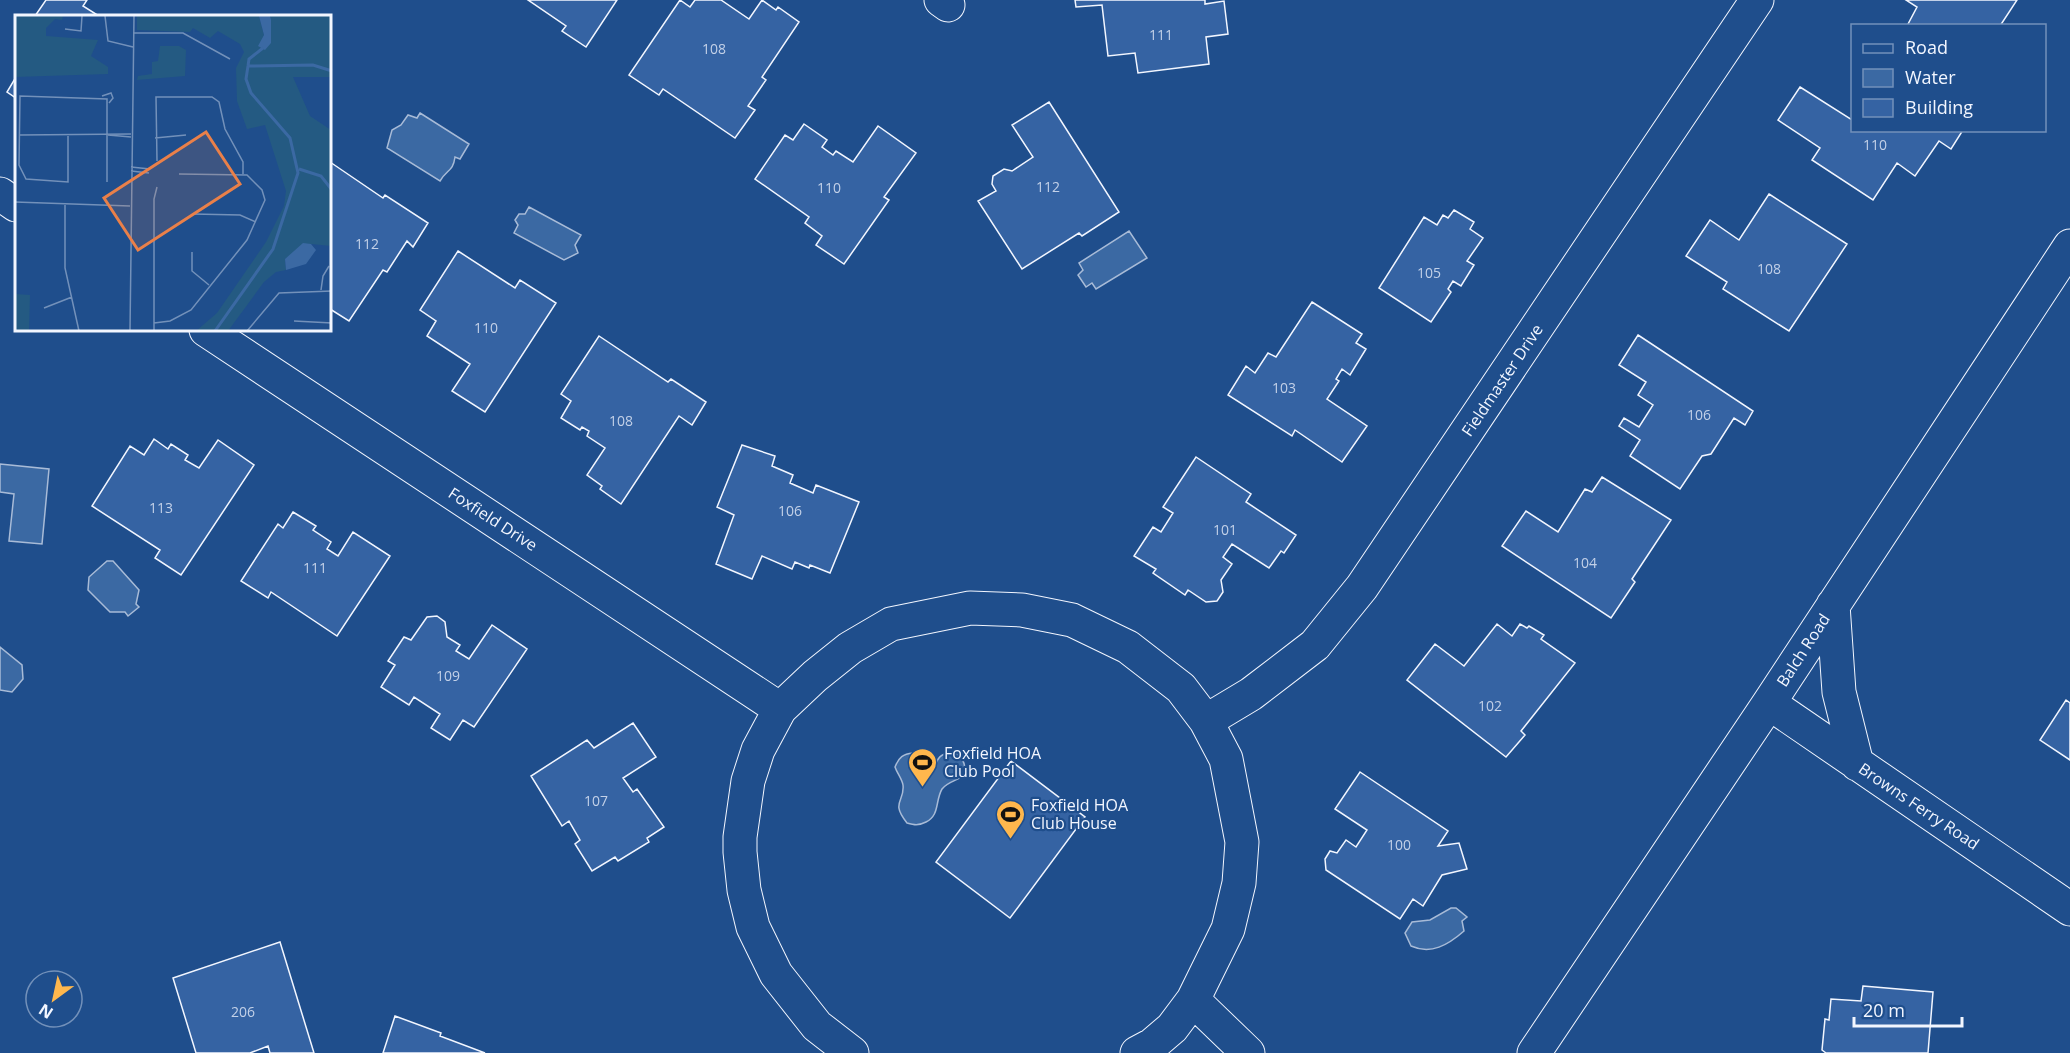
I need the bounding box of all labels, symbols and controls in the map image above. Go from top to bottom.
inset map [15,15,332,332]
legend [1851,24,2046,132]
house number: 111 [1149,25,1173,44]
text: Road [1905,35,1948,59]
house number: 108 [702,39,726,58]
text: Water [1905,65,1956,89]
text: Building [1905,95,1973,119]
house number: 110 [1863,135,1887,154]
house number: 112 [1036,177,1060,196]
house number: 110 [817,178,841,197]
house number: 112 [355,234,379,253]
house number: 108 [1757,259,1781,278]
house number: 105 [1417,263,1441,282]
house number: 110 [474,318,498,337]
street label: Fieldmaster Drive [1456,320,1548,440]
house number: 103 [1272,378,1296,397]
house number: 106 [1687,405,1711,424]
house number: 108 [609,411,633,430]
street label: Foxfield Drive [444,482,542,556]
house number: 113 [149,498,173,517]
house number: 106 [778,501,802,520]
house number: 101 [1213,520,1237,539]
house number: 104 [1573,553,1597,572]
house number: 111 [303,558,327,577]
street label: Balch Road [1771,609,1835,691]
house number: 109 [436,666,460,685]
house number: 102 [1478,696,1502,715]
place label: Foxfield HOA Club Pool [944,742,1042,782]
sports icon: Foxfield HOA Club Pool [907,746,939,788]
street label: Browns Ferry Road [1854,757,1984,855]
house number: 107 [584,791,608,810]
place label: Foxfield HOA Club House [1031,794,1129,834]
sports icon: Foxfield HOA Club House [994,798,1026,840]
house number: 100 [1387,835,1411,854]
north arrow [24,969,84,1029]
scale bar [1854,990,1962,1028]
text: 20 m [1863,998,1905,1022]
text: N [34,999,57,1024]
house number: 206 [231,1002,255,1021]

